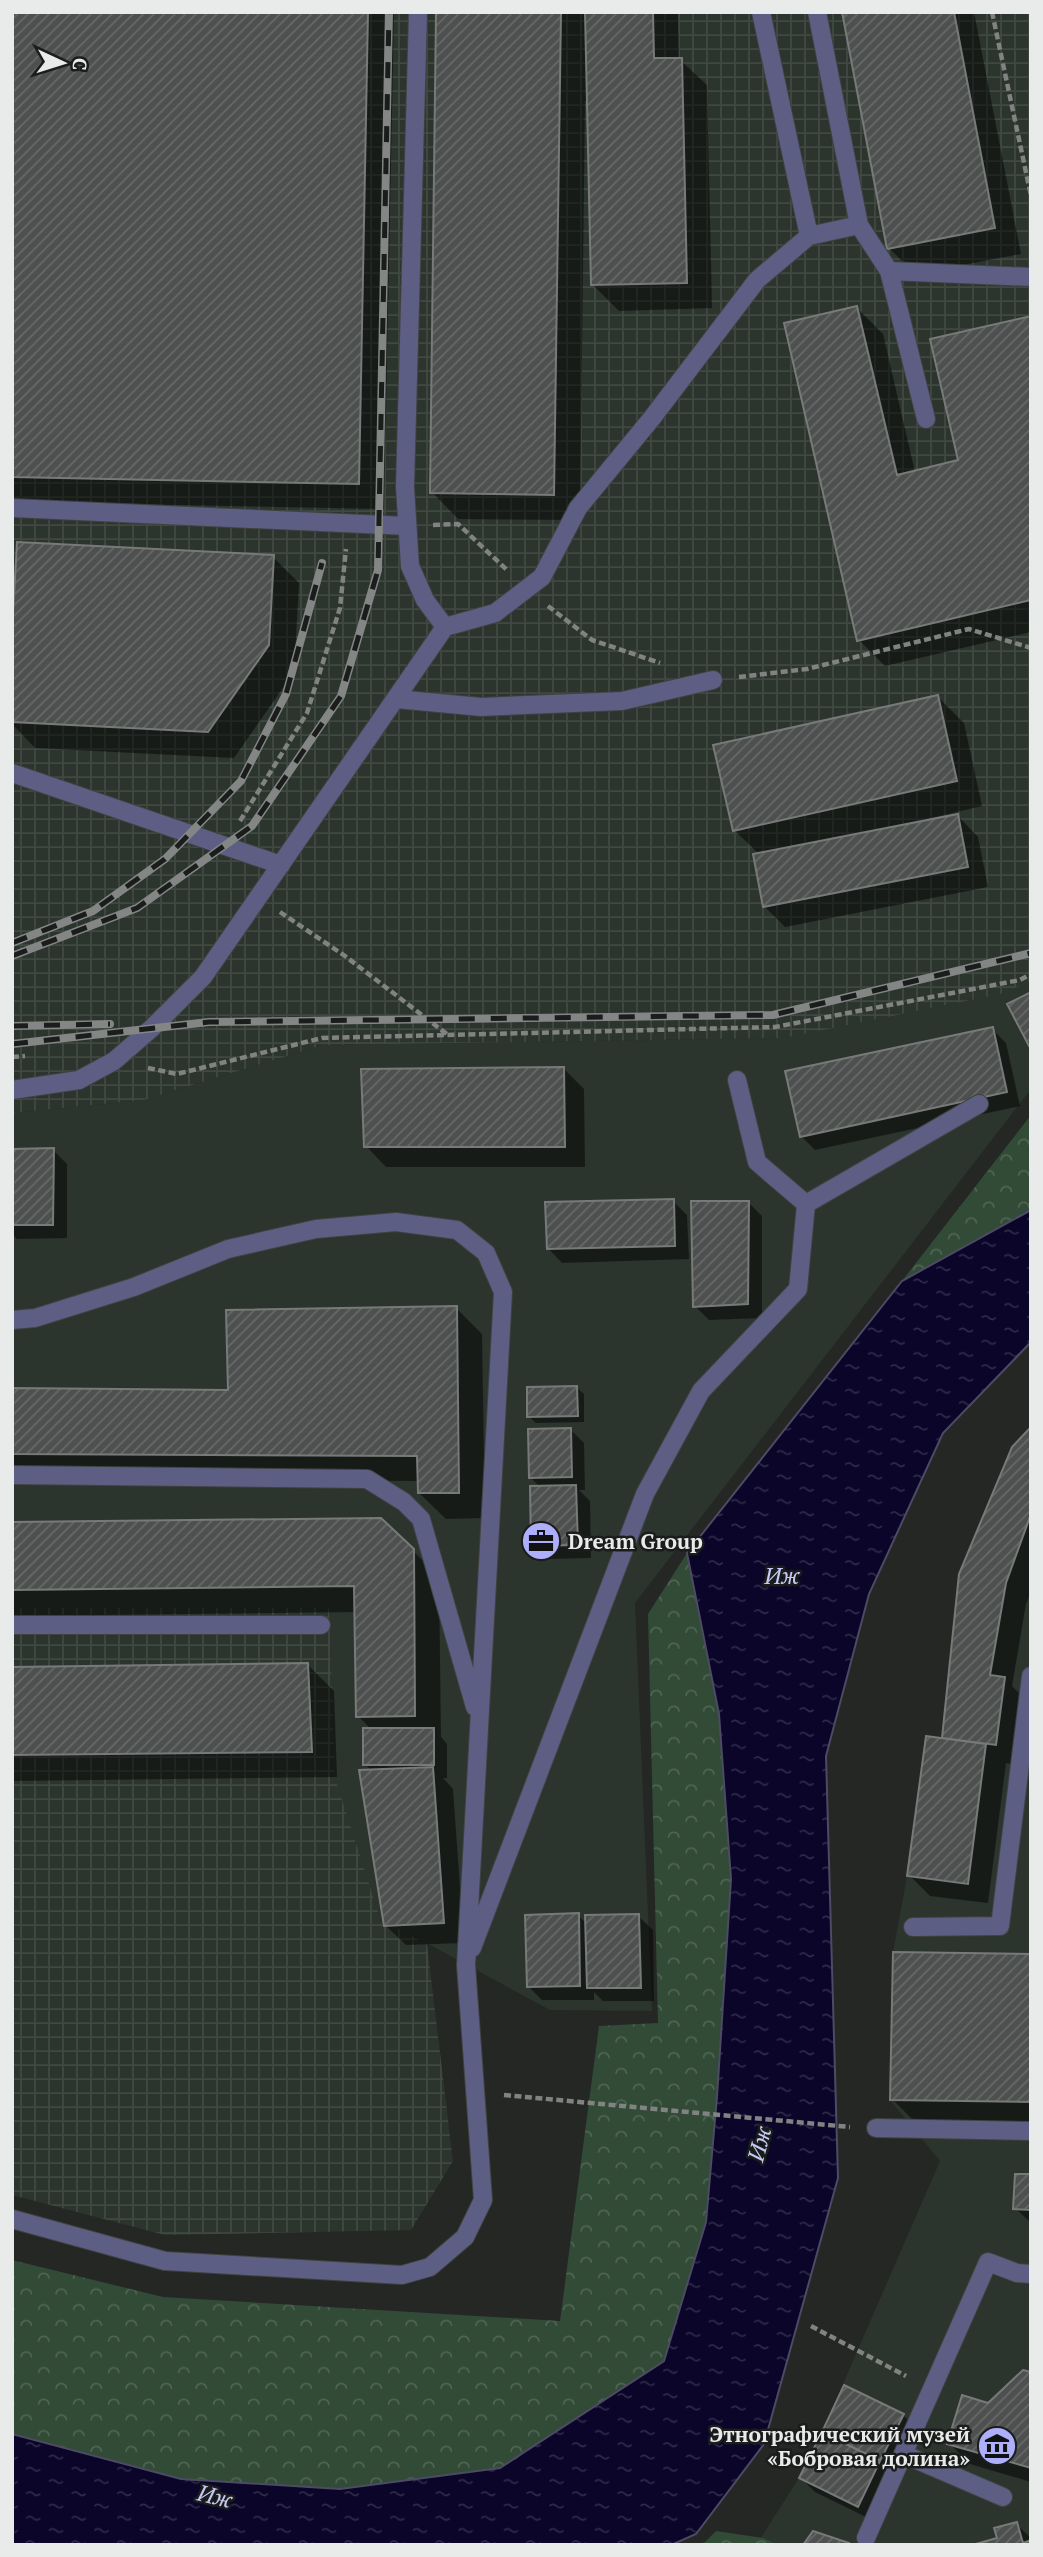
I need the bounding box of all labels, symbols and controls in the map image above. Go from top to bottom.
north arrow [28,28,98,98]
text: С [68,57,93,71]
office icon: Dream Group [520,1520,562,1562]
place label: Dream Group [568,1527,703,1555]
water label: Иж [764,1560,800,1591]
water label: Иж [739,2122,779,2166]
place label: Этнографический музей «Бобровая долина» [710,2420,970,2472]
museum icon: Этнографический музей «Бобровая долина» [976,2425,1018,2467]
water label: Иж [193,2477,237,2515]

